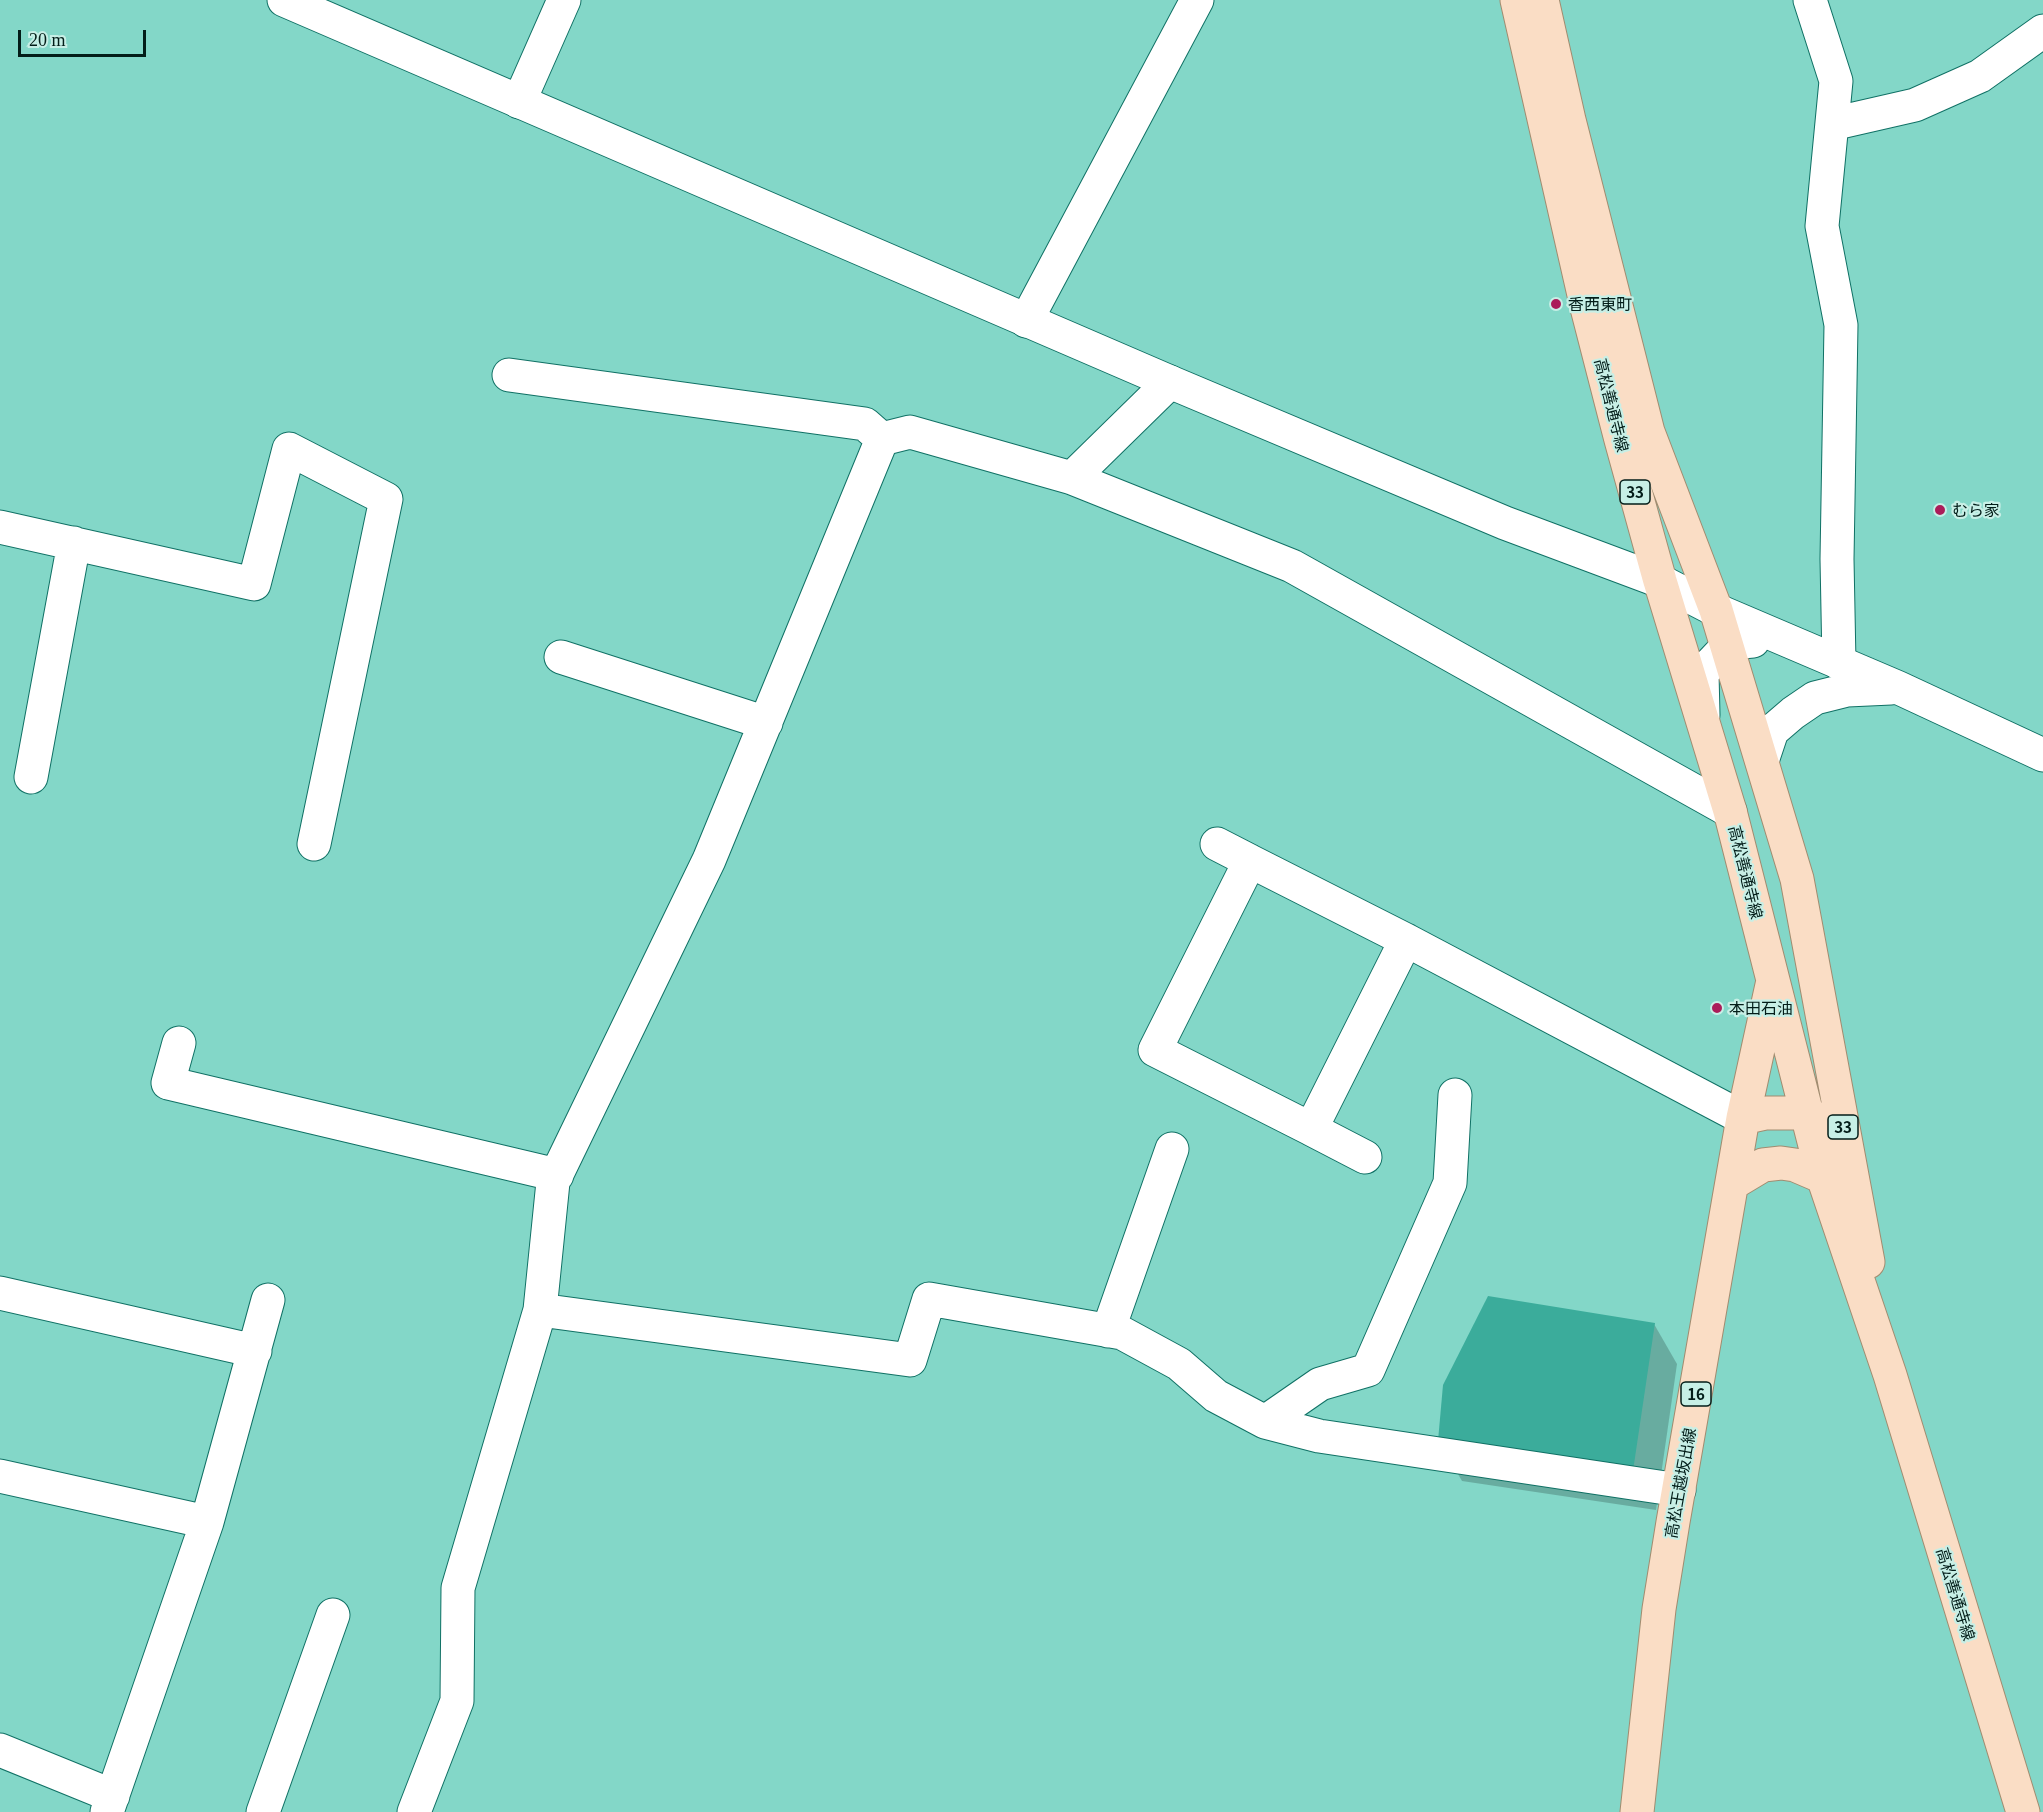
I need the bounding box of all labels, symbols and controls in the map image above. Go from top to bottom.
scale bar [21,18,148,56]
text: 20 m [29,30,66,50]
place label: 香西東町 [1568,294,1632,314]
marker: 香西東町 [1549,297,1563,311]
street label: 高松善通寺線 [1591,356,1633,454]
road number: 33 [1620,480,1650,504]
place label: むら家 [1952,500,2000,520]
marker: むら家 [1933,503,1947,517]
street label: 高松善通寺線 [1725,823,1767,921]
place label: 本田石油 [1729,998,1793,1018]
marker: 本田石油 [1710,1001,1724,1015]
road number: 33 [1828,1115,1858,1139]
road number: 16 [1681,1382,1711,1406]
street label: 高松王越坂出線 [1661,1426,1699,1540]
street label: 高松善通寺線 [1933,1545,1979,1643]

